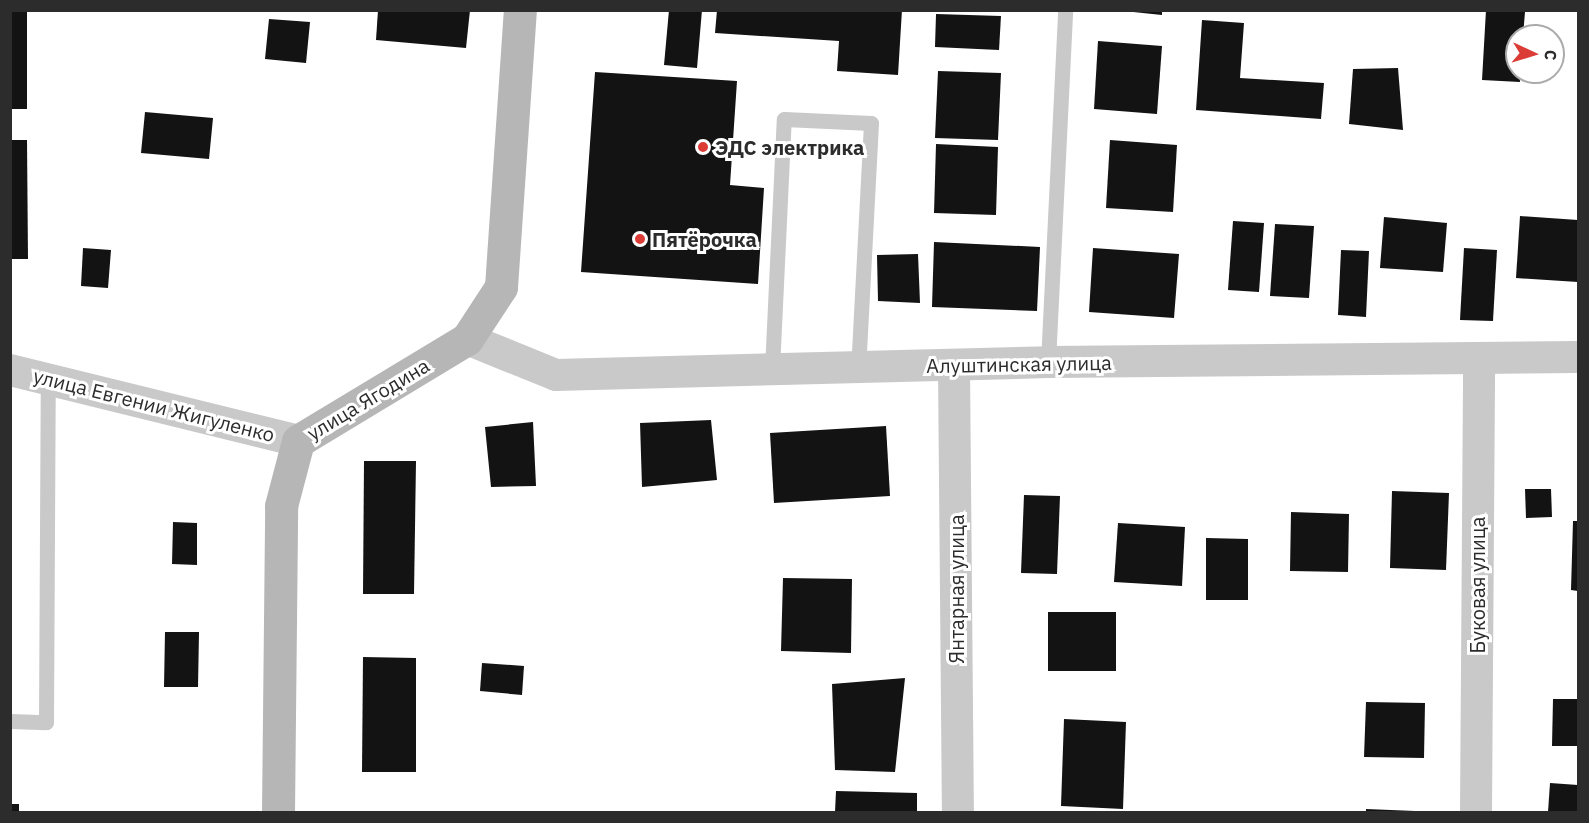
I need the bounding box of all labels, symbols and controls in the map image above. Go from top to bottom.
north arrow [1505,24,1565,84]
text: С [1541,49,1561,61]
place label: ЭДС электрика [715,135,864,159]
marker: ЭДС электрика [696,140,710,154]
place label: Пятёрочка [652,227,757,251]
marker: Пятёрочка [633,232,647,246]
street label: Алуштинская улица [926,350,1112,378]
street label: улица Ягодина [302,353,434,445]
street label: улица Евгении Жигуленко [31,363,277,447]
street label: Янтарная улица [944,514,968,664]
street label: Буковая улица [1465,517,1489,653]

